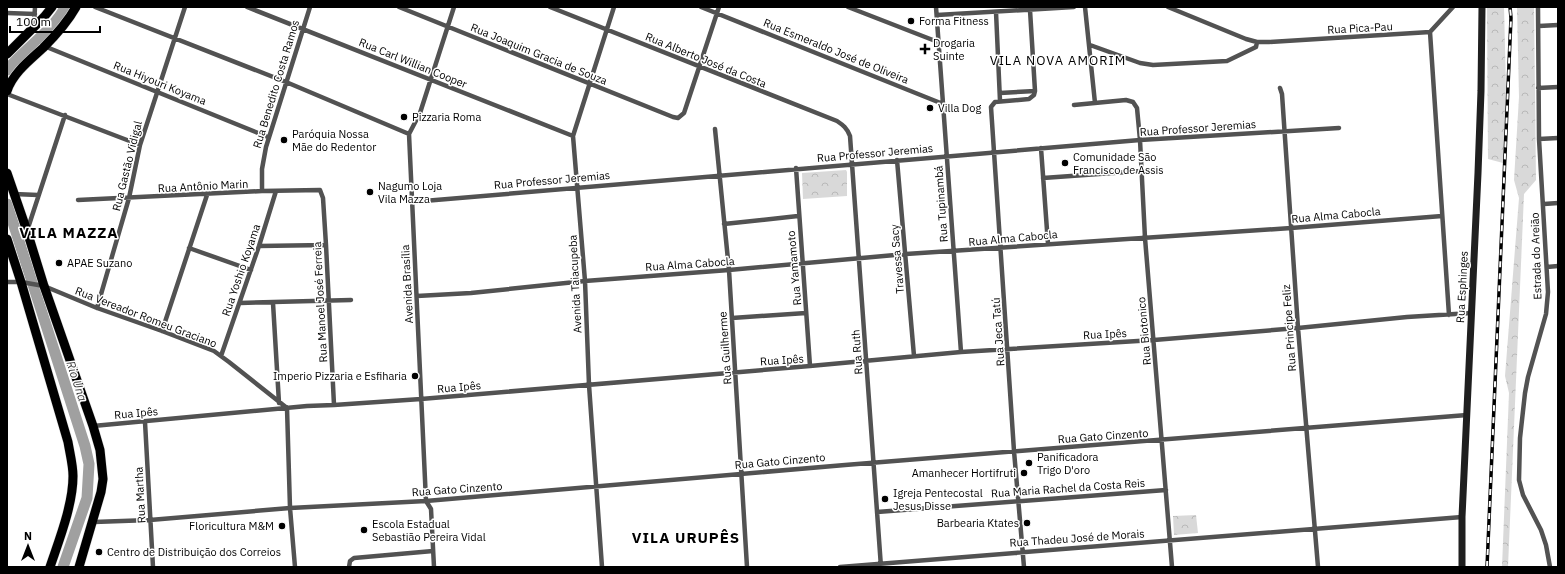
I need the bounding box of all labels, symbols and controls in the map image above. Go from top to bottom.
scale bar [10,8,100,34]
text: 100 m [16,14,51,29]
place label: Forma Fitness [919,14,989,28]
street label: Rua Esmeraldo José de Oliveira [761,15,911,87]
marker: Forma Fitness [906,16,916,26]
street label: Rua Benedito Costa Ramos [250,18,302,150]
street label: Rua Pica-Pau [1327,19,1393,37]
street label: Rua Joaquim Gracia de Souza [469,20,609,88]
street label: Rua Alberto José da Costa [643,29,769,91]
street label: Rua Carl Willian Cooper [357,35,469,91]
place label: Drogaria Suinte [933,36,975,63]
marker: Drogaria Suinte [920,44,930,54]
district label: VILA NOVA AMORIM [990,52,1126,69]
street label: Rua Hiyouri Koyama [111,58,209,108]
place label: Villa Dog [938,101,981,115]
marker: Villa Dog [925,103,935,113]
place label: Pizzaria Roma [412,110,481,124]
marker: Pizzaria Roma [399,112,409,122]
street label: Rua Professor Jeremias [1139,117,1257,139]
street label: Rua Gastão Vidigal [109,120,145,212]
place label: Paróquia Nossa Mãe do Redentor [292,127,376,154]
marker: Paróquia Nossa Mãe do Redentor [279,135,289,145]
street label: Rua Professor Jeremias [816,141,934,165]
place label: Comunidade São Francisco de Assis [1073,150,1164,177]
marker: Comunidade São Francisco de Assis [1060,158,1070,168]
street label: Rua Tupinambá [931,165,951,243]
street label: Rua Professor Jeremias [493,168,611,192]
street label: Rua Antônio Marin [157,177,249,195]
place label: Nagumo Loja Vila Mazza [378,179,442,206]
marker: Nagumo Loja Vila Mazza [365,187,375,197]
street label: Rua Alma Cabocla [1291,204,1381,226]
street label: Estrada do Areião [1527,212,1545,300]
street label: Rua Yoshio Koyama [219,222,263,318]
district label: VILA MAZZA [19,223,119,242]
street label: Travessa Sacy [887,223,907,294]
street label: Rua Alma Cabocla [968,227,1058,249]
street label: Rua Yamamoto [784,230,804,306]
street label: Avenida Taiacupeba [565,234,585,334]
street label: Rua Manoel José Ferreia [310,241,330,363]
street label: Avenida Brasília [398,244,416,324]
street label: Rua Esphinges [1453,251,1471,323]
street label: Rua Alma Cabocla [645,254,735,274]
place label: APAE Suzano [67,256,132,270]
marker: APAE Suzano [54,258,64,268]
street label: Rua Vereador Romeu Graciano [73,283,219,351]
street label: Rua Principe Feliz [1279,284,1299,372]
street label: Rua Biotonico [1134,296,1154,366]
street label: Rua Jeca Tatú [989,297,1007,367]
street label: Rua Guilherme [715,311,735,385]
street label: Rua Ipês [1083,326,1127,342]
street label: Rua Ruth [848,329,866,375]
street label: Rua Ipês [760,351,804,369]
water label: Rio Una [63,359,91,403]
place label: Imperio Pizzaria e Esfiharia [273,369,407,383]
marker: Imperio Pizzaria e Esfiharia [410,371,420,381]
street label: Rua Ipês [437,378,481,396]
street label: Rua Ipês [114,404,158,422]
street label: Rua Gato Cinzento [1057,426,1149,446]
street label: Rua Gato Cinzento [734,450,826,472]
place label: Panificadora Trigo D'oro [1037,450,1099,477]
marker: Panificadora Trigo D'oro [1024,458,1034,468]
street label: Rua Martha [132,466,148,524]
place label: Amanhecer Hortifruti [912,466,1016,480]
marker: Amanhecer Hortifruti [1019,468,1029,478]
street label: Rua Maria Rachel da Costa Reis [990,476,1146,500]
street label: Rua Gato Cinzento [411,479,503,499]
place label: Igreja Pentecostal Jesus Disse [893,486,983,513]
marker: Igreja Pentecostal Jesus Disse [880,494,890,504]
place label: Barbearia Ktates [937,516,1019,530]
place label: Escola Estadual Sebastião Pereira Vidal [372,517,486,544]
marker: Barbearia Ktates [1022,518,1032,528]
place label: Floricultura M&M [189,519,274,533]
marker: Floricultura M&M [277,521,287,531]
marker: Escola Estadual Sebastião Pereira Vidal [359,525,369,535]
north arrow [8,526,48,566]
street label: Rua Thadeu José de Morais [1009,526,1145,550]
district label: VILA URUPÊS [632,528,740,547]
text: N [24,529,32,543]
place label: Centro de Distribuição dos Correios [107,545,281,559]
marker: Centro de Distribuição dos Correios [94,547,104,557]

